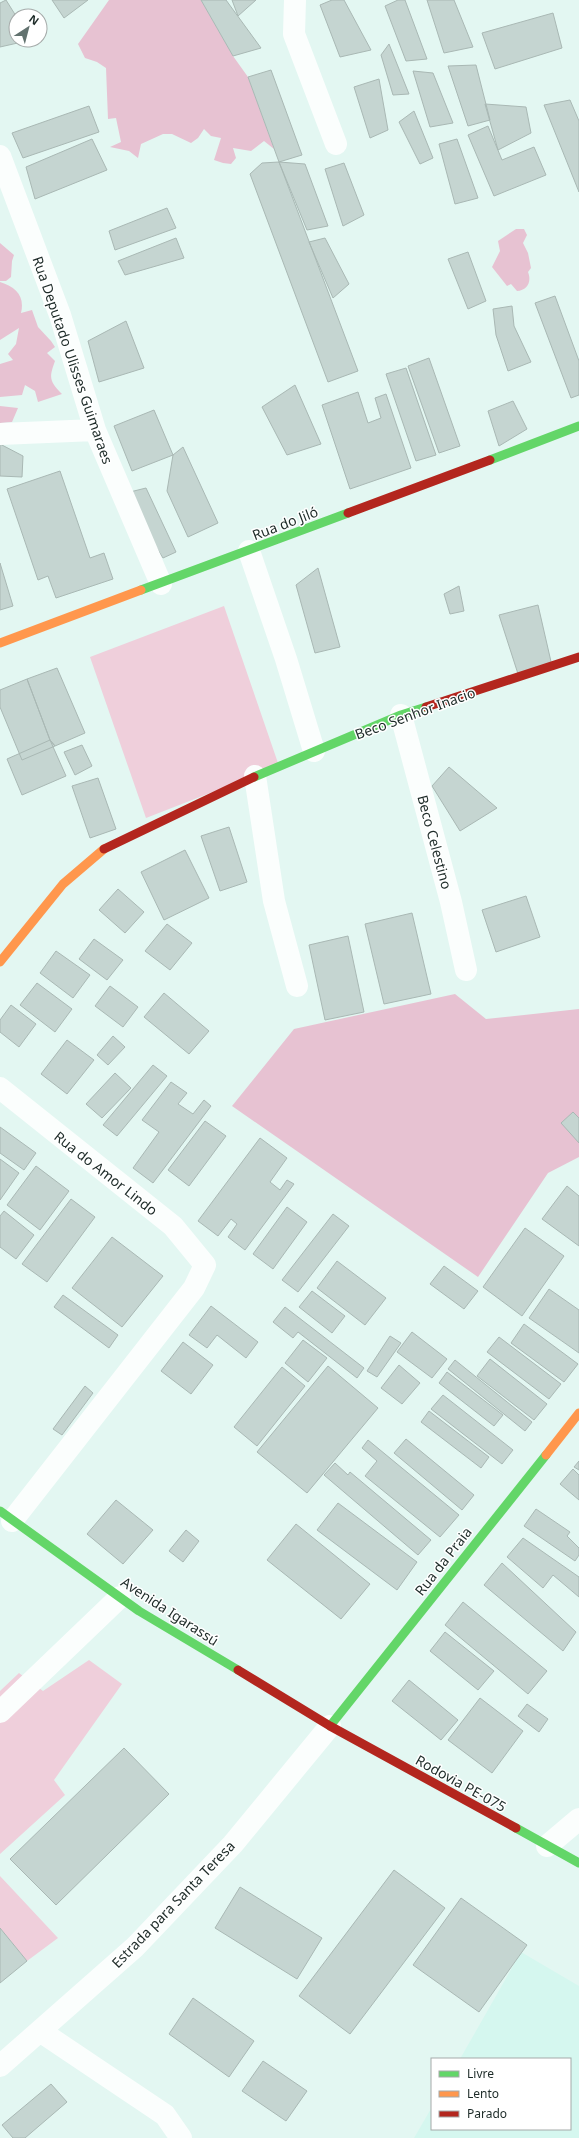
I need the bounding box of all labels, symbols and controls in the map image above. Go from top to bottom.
north arrow [8,8,48,48]
text: N [26,11,42,28]
street label: Rua Deputado Ulisses Guimaraes [28,254,118,467]
street label: Rua do Jiló [249,502,321,544]
street label: Beco Senhor Inacio [352,682,478,744]
street label: Beco Celestino [413,793,457,891]
street label: Rua do Amor Lindo [50,1127,162,1219]
street label: Rua da Praia [410,1523,476,1599]
street label: Avenida Igarassú [117,1572,223,1650]
street label: Rodovia PE-075 [412,1750,510,1816]
street label: Estrada para Santa Teresa [107,1836,239,1972]
legend [431,2058,571,2130]
text: Livre [467,2065,494,2082]
text: Lento [467,2085,499,2102]
text: Parado [467,2105,507,2122]

